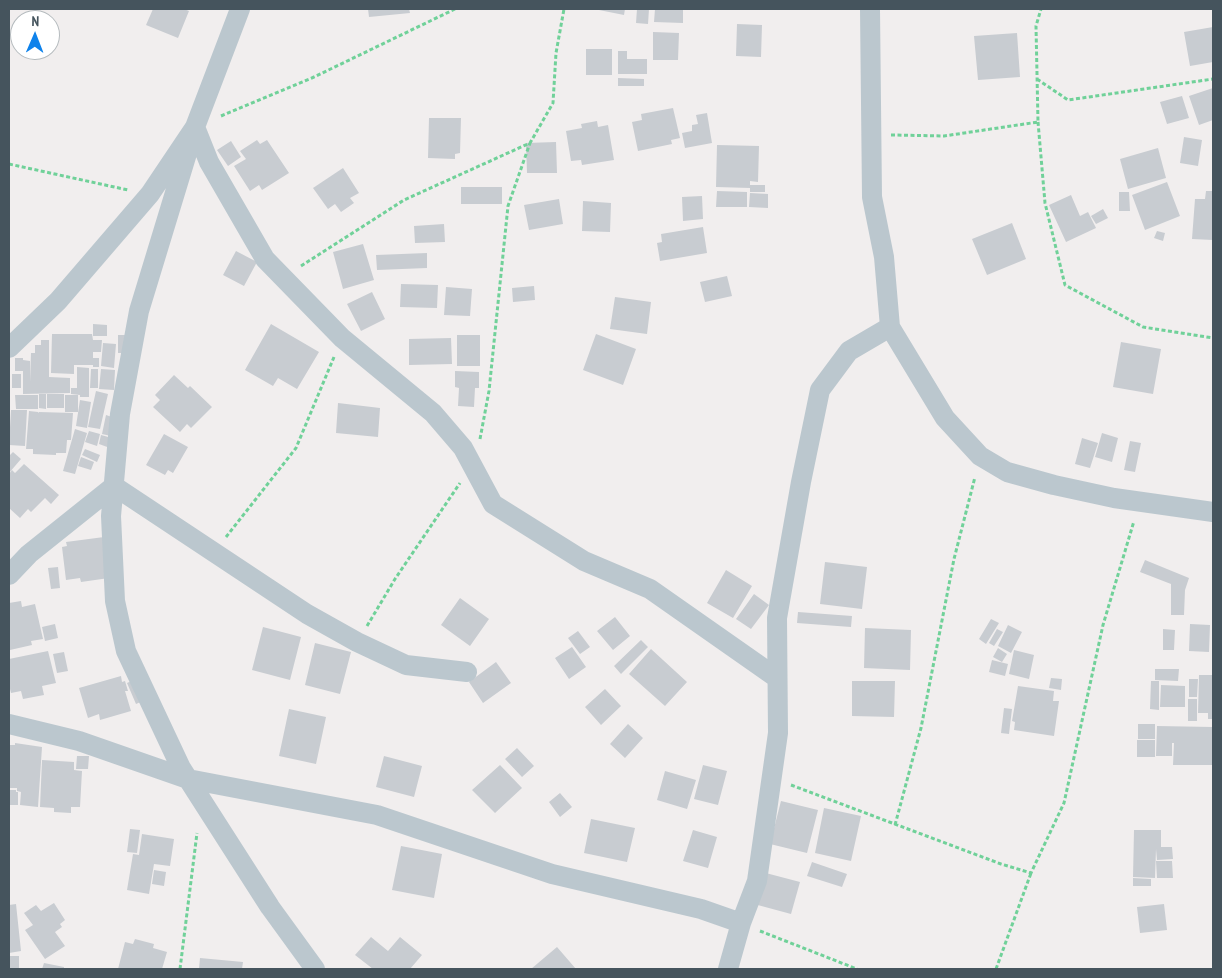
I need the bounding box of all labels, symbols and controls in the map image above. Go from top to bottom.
north arrow [10,10,60,60]
text: N [31,12,39,30]

